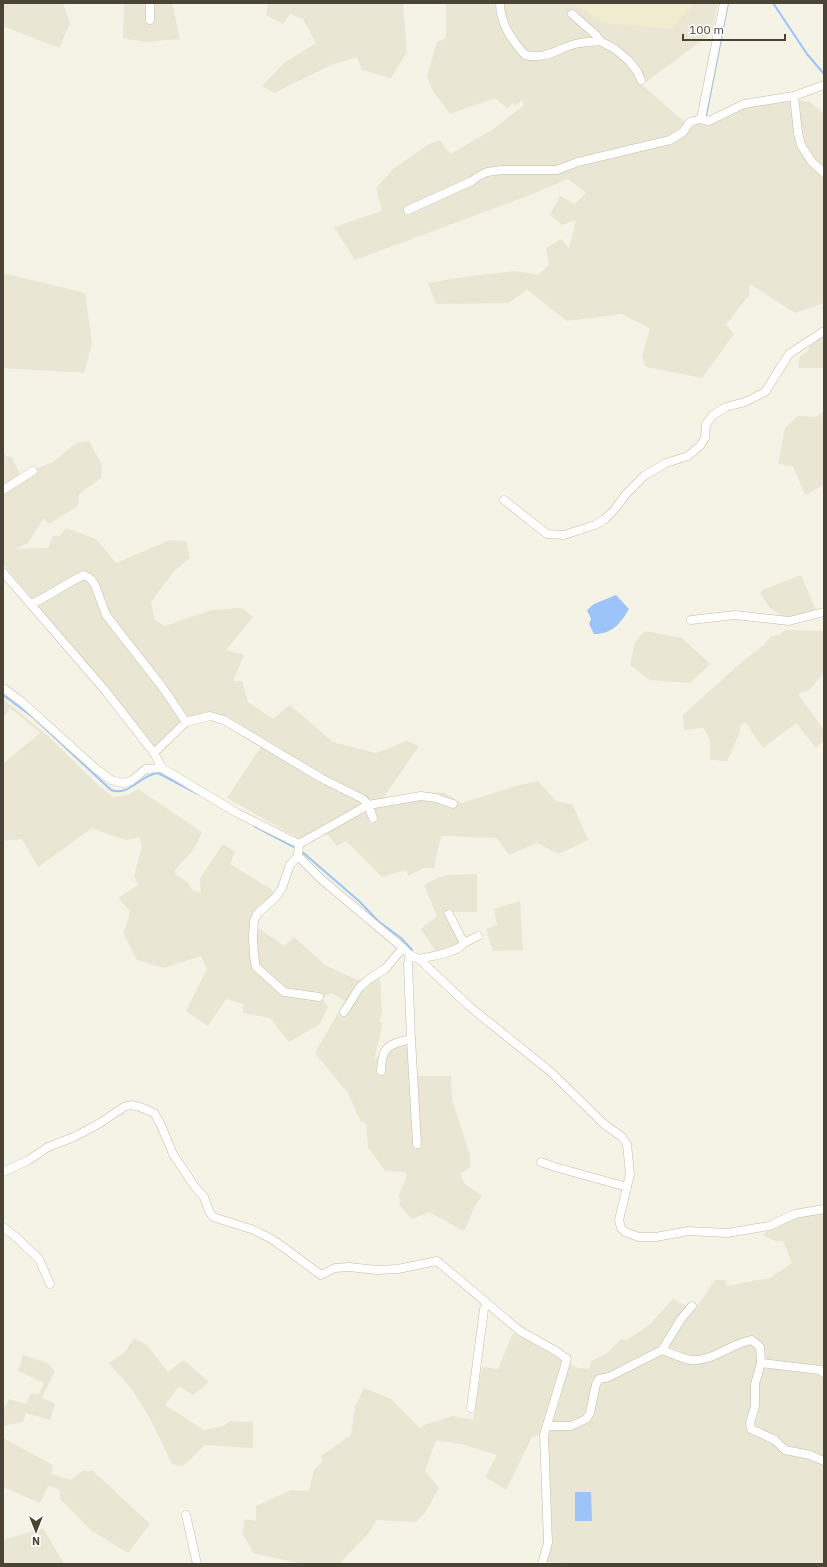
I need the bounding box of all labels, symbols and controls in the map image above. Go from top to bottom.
scale bar [683,16,785,42]
text: 100 m [689,22,724,37]
north arrow [16,1511,56,1551]
text: N [32,1534,40,1548]

